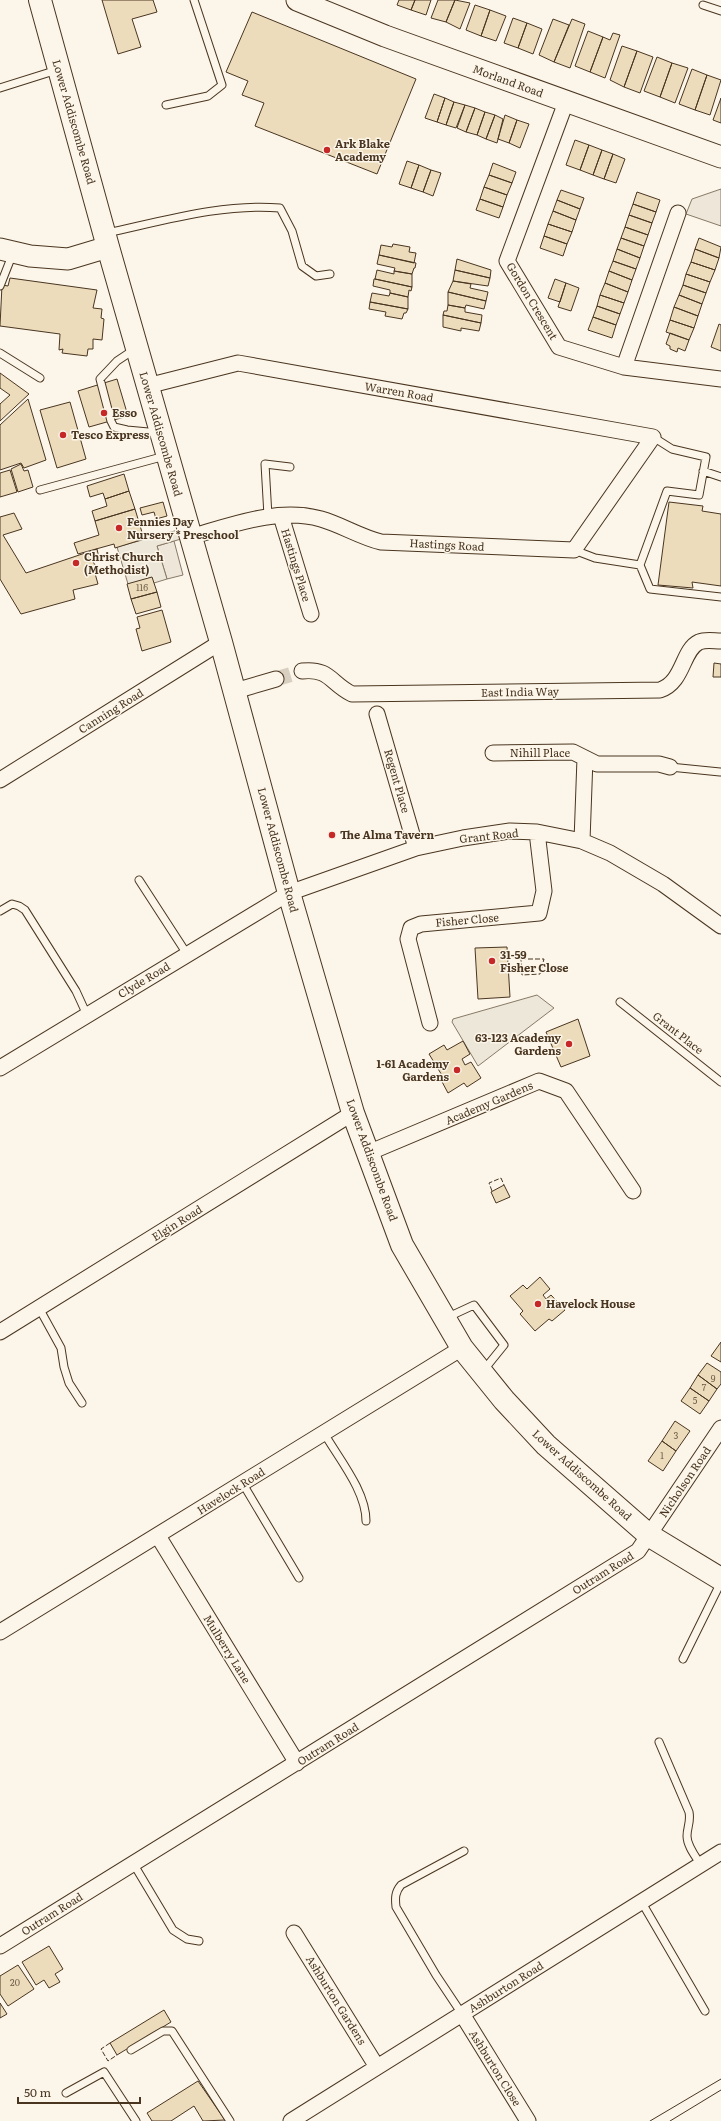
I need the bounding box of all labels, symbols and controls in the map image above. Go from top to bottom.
street label: Lower Addiscombe Road [49,57,101,186]
street label: Morland Road [471,60,546,100]
place label: Ark Blake Academy [335,135,390,164]
marker: Ark Blake Academy [322,145,332,155]
street label: Gordon Crescent [503,259,563,343]
street label: Lower Addiscombe Road [136,369,188,498]
street label: Warren Road [363,377,435,405]
place label: Esso [112,404,137,420]
marker: Esso [99,408,109,418]
place label: Tesco Express [71,426,150,442]
marker: Tesco Express [58,430,68,440]
place label: Fennies Day Nursery * Preschool [127,513,239,542]
marker: Fennies Day Nursery * Preschool [114,523,124,533]
street label: Hastings Place [278,526,316,604]
street label: Hastings Road [409,534,485,554]
place label: Christ Church (Methodist) [84,548,164,577]
marker: Christ Church (Methodist) [71,558,81,568]
house number: 116 [136,580,148,594]
street label: East India Way [481,682,560,700]
street label: Canning Road [75,684,146,736]
street label: Nihill Place [510,744,570,760]
street label: Regent Place [381,747,415,815]
street label: Lower Addiscombe Road [255,785,303,914]
street label: Grant Road [458,824,520,846]
place label: The Alma Tavern [340,826,434,842]
marker: The Alma Tavern [327,830,337,840]
street label: Fisher Close [434,908,500,930]
place label: 31-59 Fisher Close [500,946,569,975]
marker: 31-59 Fisher Close [487,956,497,966]
street label: Clyde Road [114,957,173,1001]
street label: Grant Place [650,1007,707,1057]
place label: 63-123 Academy Gardens [475,1029,562,1058]
marker: 63-123 Academy Gardens [564,1039,574,1049]
place label: 1-61 Academy Gardens [377,1055,450,1084]
marker: 1-61 Academy Gardens [452,1065,462,1075]
street label: Academy Gardens [442,1076,535,1128]
street label: Lower Addiscombe Road [343,1096,403,1223]
street label: Elgin Road [148,1200,205,1244]
place label: Havelock House [546,1295,635,1311]
marker: Havelock House [533,1299,543,1309]
house number: 9 [711,1371,716,1385]
house number: 7 [702,1380,707,1394]
house number: 5 [693,1393,698,1407]
street label: Lower Addiscombe Road [529,1425,636,1524]
house number: 3 [674,1428,679,1442]
street label: Nicholson Road [654,1443,714,1520]
house number: 1 [660,1448,664,1462]
street label: Havelock Road [193,1463,268,1517]
street label: Outram Road [569,1547,637,1597]
street label: Mulberry Lane [200,1611,255,1686]
street label: Outram Road [294,1718,362,1768]
street label: Outram Road [18,1888,86,1938]
street label: Ashburton Gardens [303,1952,371,2047]
street label: Ashburton Road [465,1957,546,2016]
house number: 20 [10,1975,20,1989]
street label: Ashburton Close [466,2026,526,2109]
scale bar [18,2079,140,2105]
text: 50 m [24,2083,51,2101]

